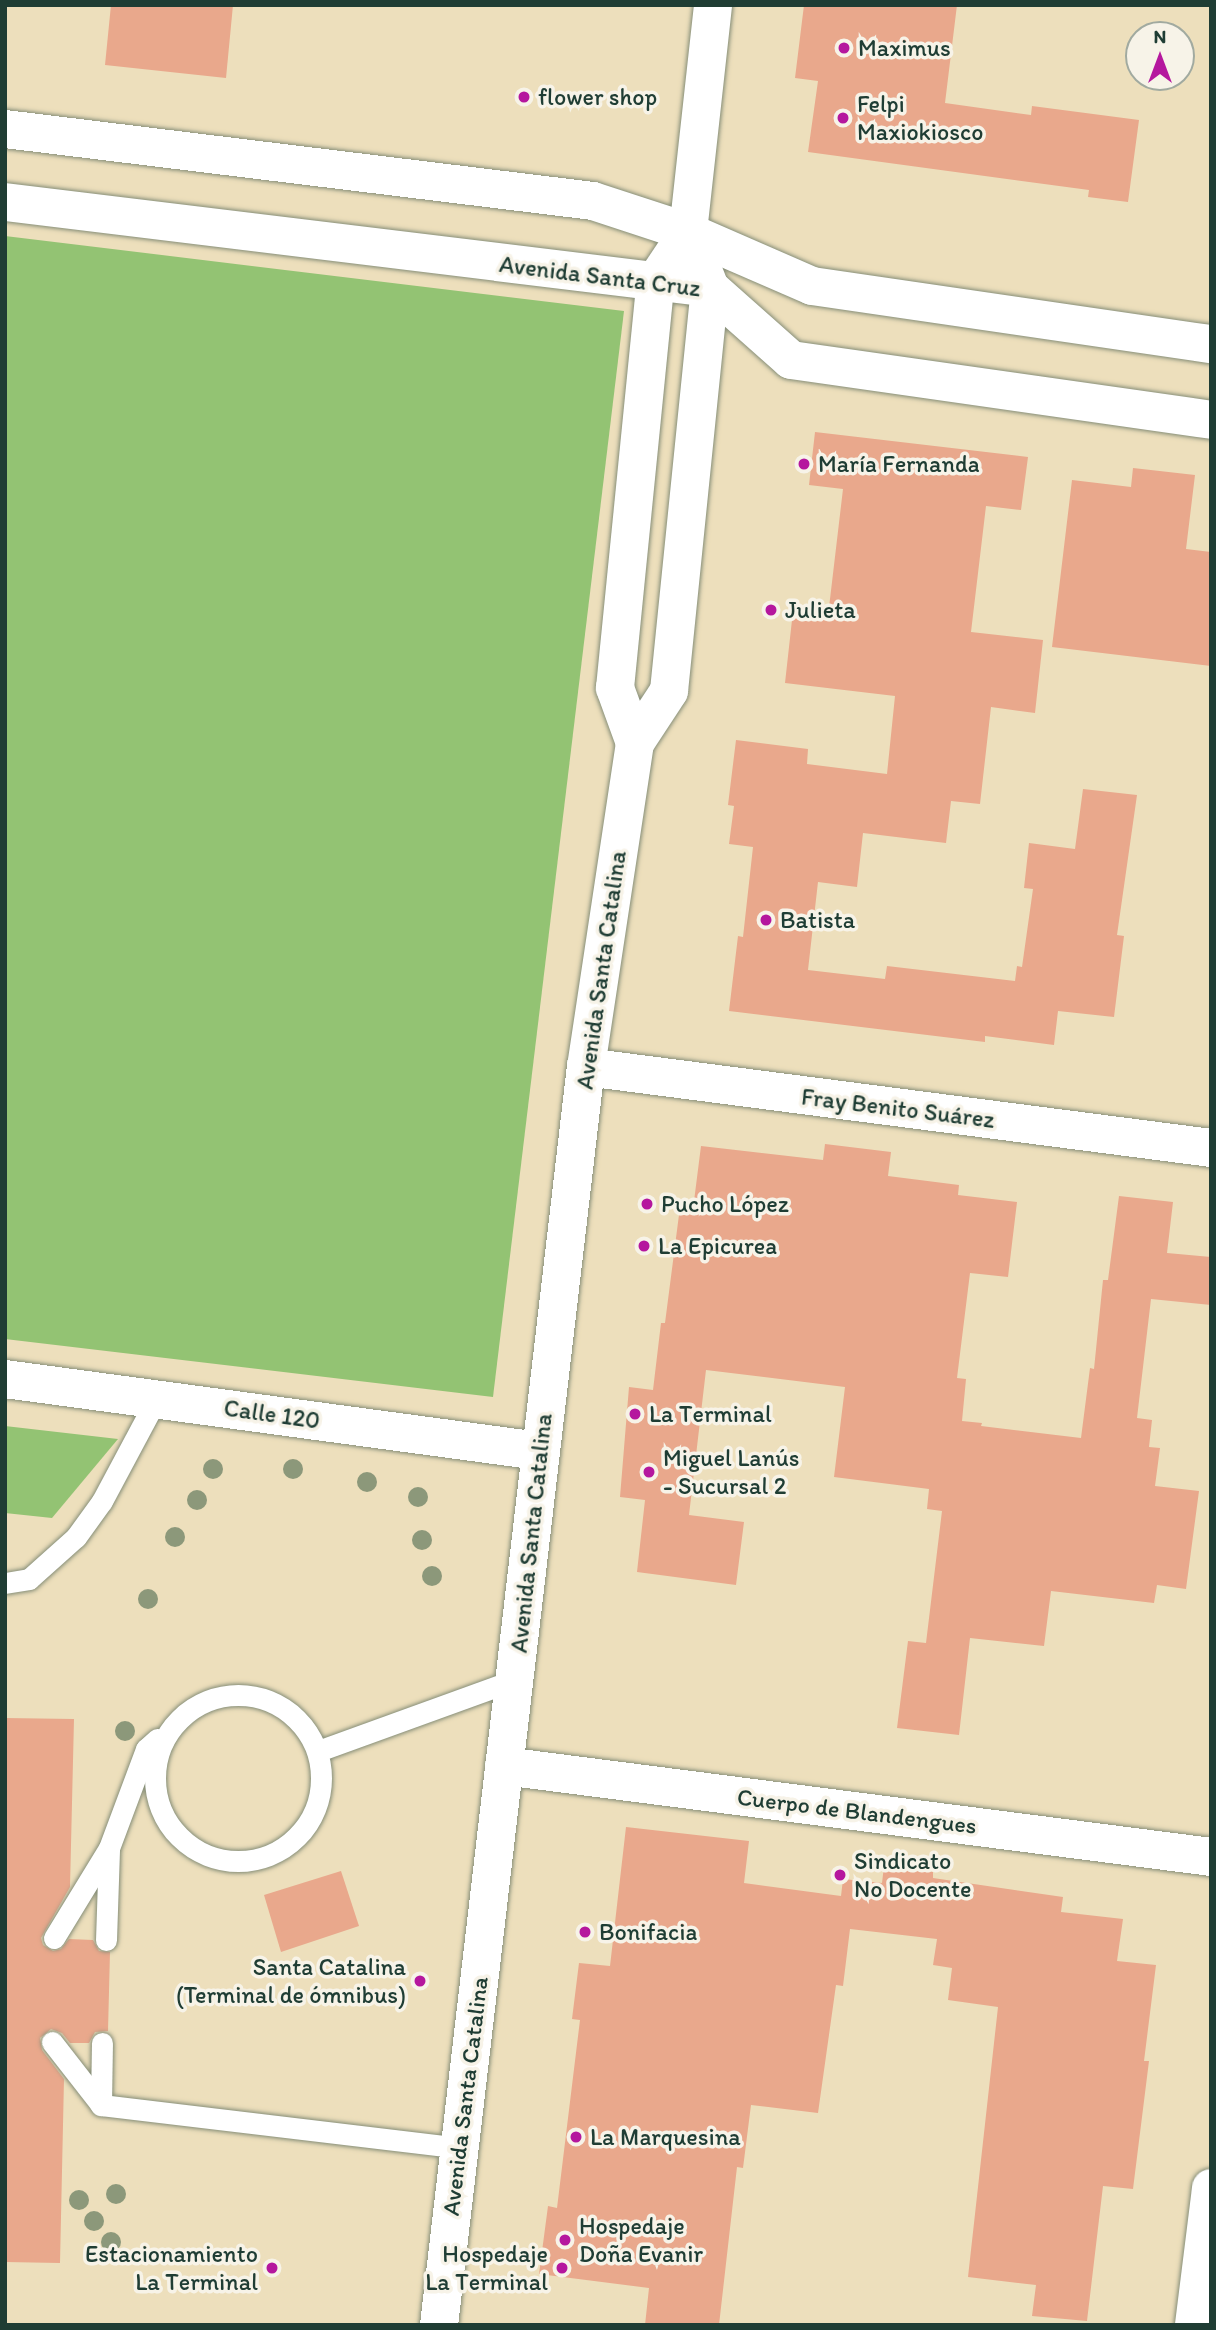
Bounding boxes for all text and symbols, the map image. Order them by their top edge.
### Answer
north arrow [1125,21,1195,91]
text: N [1154,25,1166,48]
place label: Maximus [858,34,951,62]
marker: Maximus [836,40,852,56]
place label: flower shop [538,83,657,111]
marker: flower shop [516,89,532,105]
place label: Felpi Maxiokiosco [857,90,983,146]
marker: Felpi Maxiokiosco [835,110,851,126]
street label: Avenida Santa Cruz [498,249,702,303]
place label: María Fernanda [818,450,979,478]
marker: María Fernanda [796,456,812,472]
place label: Julieta [785,596,856,624]
marker: Julieta [763,602,779,618]
street label: Avenida Santa Catalina [570,849,632,1091]
place label: Batista [780,906,855,934]
marker: Batista [758,912,774,928]
street label: Fray Benito Suárez [799,1082,997,1134]
place label: Pucho López [661,1190,789,1218]
marker: Pucho López [639,1196,655,1212]
place label: La Epicurea [658,1232,778,1260]
marker: La Epicurea [636,1238,652,1254]
street label: Calle 120 [222,1393,322,1435]
place label: La Terminal [649,1400,769,1428]
marker: La Terminal [627,1406,643,1422]
street label: Avenida Santa Catalina [504,1412,558,1654]
place label: Miguel Lanús - Sucursal 2 [663,1444,799,1500]
marker: Miguel Lanús - Sucursal 2 [641,1464,657,1480]
street label: Cuerpo de Blandengues [735,1782,979,1840]
place label: Sindicato No Docente [854,1847,972,1903]
marker: Sindicato No Docente [832,1867,848,1883]
place label: Bonifacia [599,1918,697,1946]
marker: Bonifacia [577,1924,593,1940]
place label: Santa Catalina (Terminal de ómnibus) [177,1953,406,2009]
marker: Santa Catalina (Terminal de ómnibus) [412,1973,428,1989]
street label: Avenida Santa Catalina [436,1975,494,2217]
place label: La Marquesina [590,2123,740,2151]
marker: La Marquesina [568,2129,584,2145]
place label: Hospedaje Doña Evanir [579,2212,703,2268]
marker: Hospedaje Doña Evanir [557,2232,573,2248]
place label: Estacionamiento La Terminal [85,2240,258,2296]
place label: Hospedaje La Terminal [428,2240,548,2296]
marker: Estacionamiento La Terminal [264,2260,280,2276]
marker: Hospedaje La Terminal [554,2260,570,2276]

